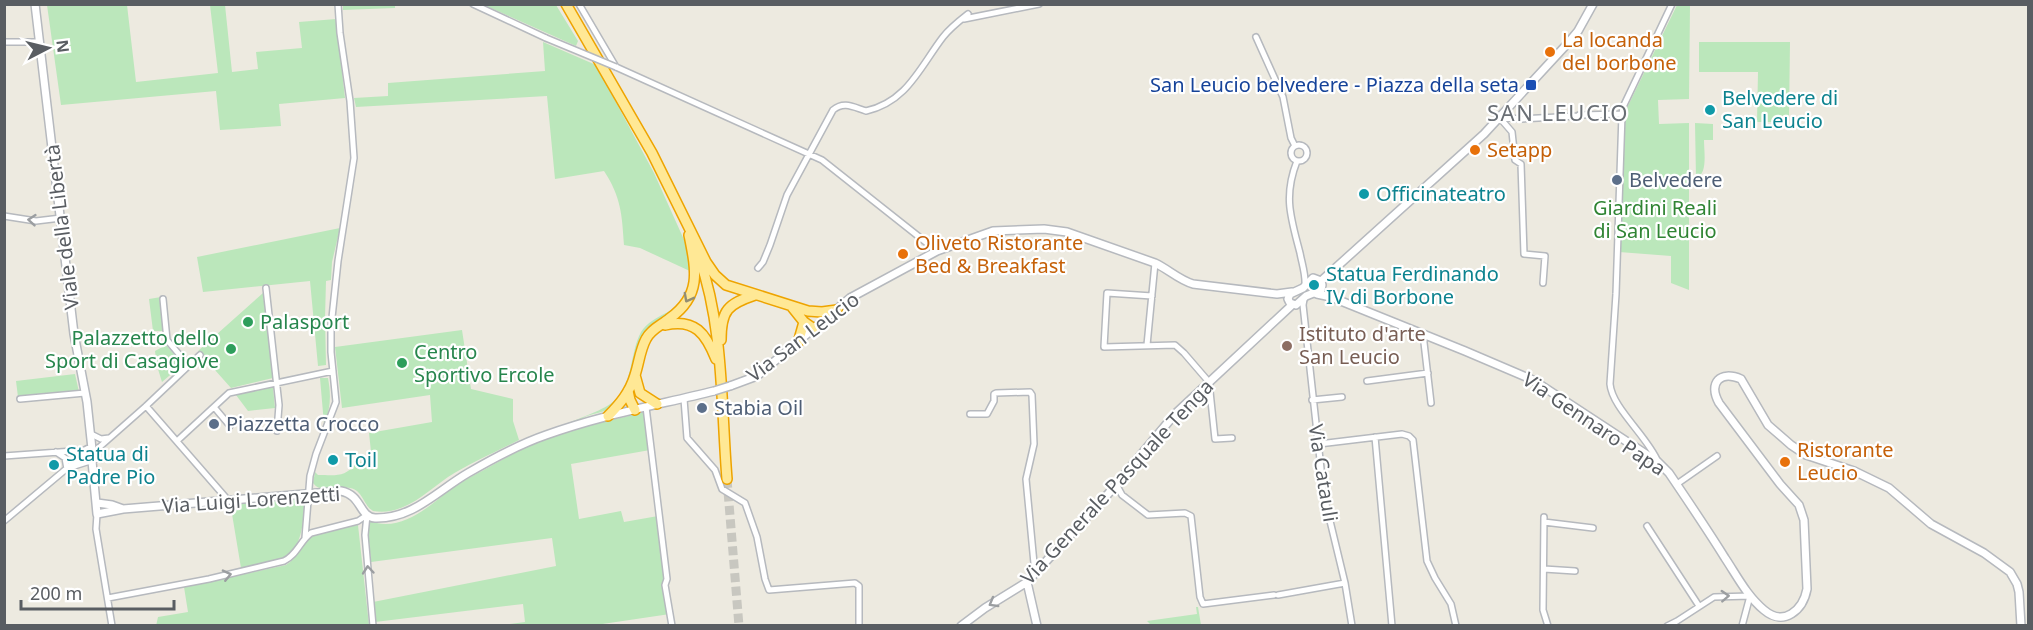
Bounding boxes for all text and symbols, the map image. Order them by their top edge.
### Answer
north arrow [18,18,78,78]
place label: La locanda del borbone [1562,26,1677,76]
text: N [51,38,75,54]
marker: La locanda del borbone [1543,45,1557,59]
place label: San Leucio belvedere - Piazza della seta [1150,71,1519,98]
marker: San Leucio belvedere - Piazza della seta [1524,78,1538,92]
place label: Belvedere di San Leucio [1722,84,1838,134]
district label: SAN LEUCIO [1487,97,1629,127]
marker: Belvedere di San Leucio [1703,103,1717,117]
place label: Setapp [1487,136,1552,163]
street label: Viale della Libertà [38,143,85,311]
marker: Setapp [1468,143,1482,157]
place label: Belvedere [1629,166,1723,193]
marker: Belvedere [1610,173,1624,187]
place label: Officinateatro [1376,180,1506,207]
marker: Officinateatro [1357,187,1371,201]
park label: Giardini Reali di San Leucio [1593,194,1717,244]
one-way arrow [28,214,37,227]
place label: Oliveto Ristorante Bed & Breakfast [915,229,1083,279]
marker: Oliveto Ristorante Bed & Breakfast [896,247,910,261]
place label: Statua Ferdinando IV di Borbone [1326,260,1499,310]
marker: Statua Ferdinando IV di Borbone [1307,278,1321,292]
street label: Via San Leucio [741,285,864,388]
one-way arrow [684,292,695,302]
place label: Palasport [260,308,349,335]
marker: Palasport [241,315,255,329]
place label: Istituto d'arte San Leucio [1299,320,1426,370]
place label: Palazzetto dello Sport di Casagiove [45,324,219,374]
place label: Centro Sportivo Ercole [414,338,555,388]
marker: Istituto d'arte San Leucio [1280,339,1294,353]
marker: Palazzetto dello Sport di Casagiove [224,342,238,356]
marker: Centro Sportivo Ercole [395,356,409,370]
street label: Via Gennaro Papa [1517,366,1671,482]
street label: Via Generale Pasquale Tenga [1014,373,1219,590]
place label: Stabia Oil [714,394,803,421]
marker: Stabia Oil [695,401,709,415]
place label: Piazzetta Crocco [226,410,379,437]
marker: Piazzetta Crocco [207,417,221,431]
street label: Via Catauli [1302,422,1345,524]
place label: Ristorante Leucio [1797,436,1893,486]
place label: Statua di Padre Pio [66,440,155,490]
place label: Toil [345,446,377,473]
marker: Toil [326,453,340,467]
marker: Ristorante Leucio [1778,455,1792,469]
marker: Statua di Padre Pio [47,458,61,472]
street label: Via Luigi Lorenzetti [161,480,341,519]
one-way arrow [362,566,375,575]
one-way arrow [222,569,232,582]
scale bar [21,573,174,611]
text: 200 m [30,581,82,605]
one-way arrow [1721,590,1730,603]
one-way arrow [989,596,999,607]

